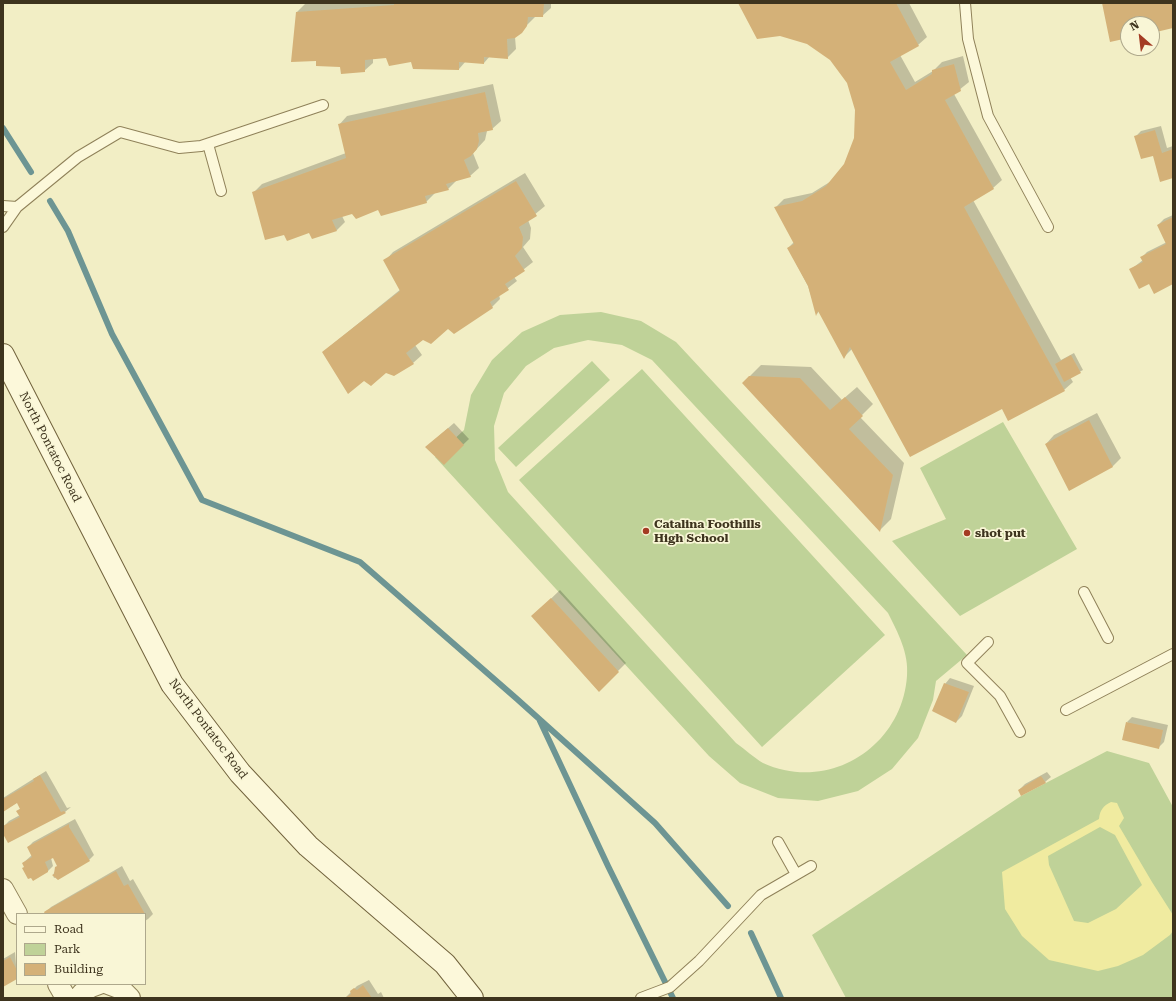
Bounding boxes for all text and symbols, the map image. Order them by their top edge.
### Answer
north arrow [1120,16,1160,56]
text: N [1128,18,1141,34]
street label: North Pontatoc Road [16,390,84,504]
place label: Catalina Foothills High School [654,517,761,545]
marker: Catalina Foothills High School [641,526,651,536]
place label: shot put [975,526,1026,540]
marker: shot put [962,528,972,538]
street label: North Pontatoc Road [166,676,250,782]
legend [16,913,146,985]
text: Road [54,922,83,936]
text: Park [54,942,80,956]
text: Building [54,962,103,976]

